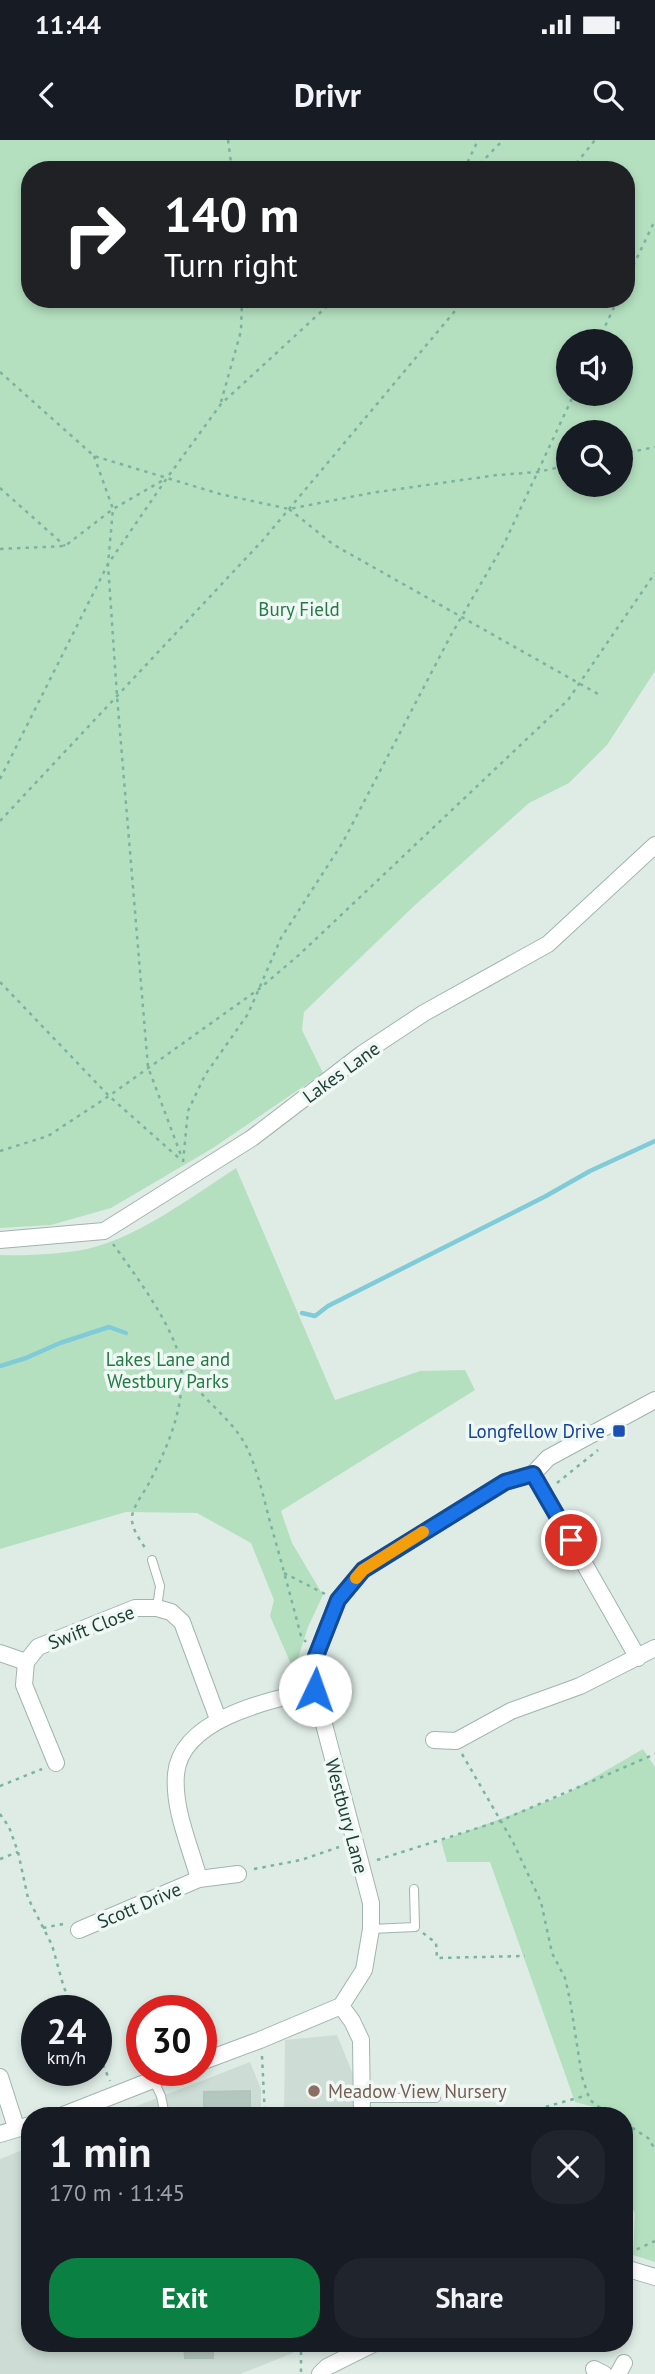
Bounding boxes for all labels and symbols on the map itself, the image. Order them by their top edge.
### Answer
park label: Bury Field [258,597,340,621]
street label: Lakes Lane [298,1036,384,1108]
park label: Lakes Lane and Westbury Parks [106,1347,230,1393]
place label: Longfellow Drive [468,1419,605,1443]
marker: Longfellow Drive [611,1423,627,1439]
pin [541,1510,601,1570]
street label: Swift Close [44,1600,138,1654]
position arrow [278,1653,352,1727]
street label: Westbury Lane [320,1756,374,1876]
street label: Scott Drive [93,1877,185,1933]
speed limit sign: 30 [126,1995,217,2086]
place label: Meadow View Nursery [328,2079,507,2103]
marker: Meadow View Nursery [306,2083,322,2099]

